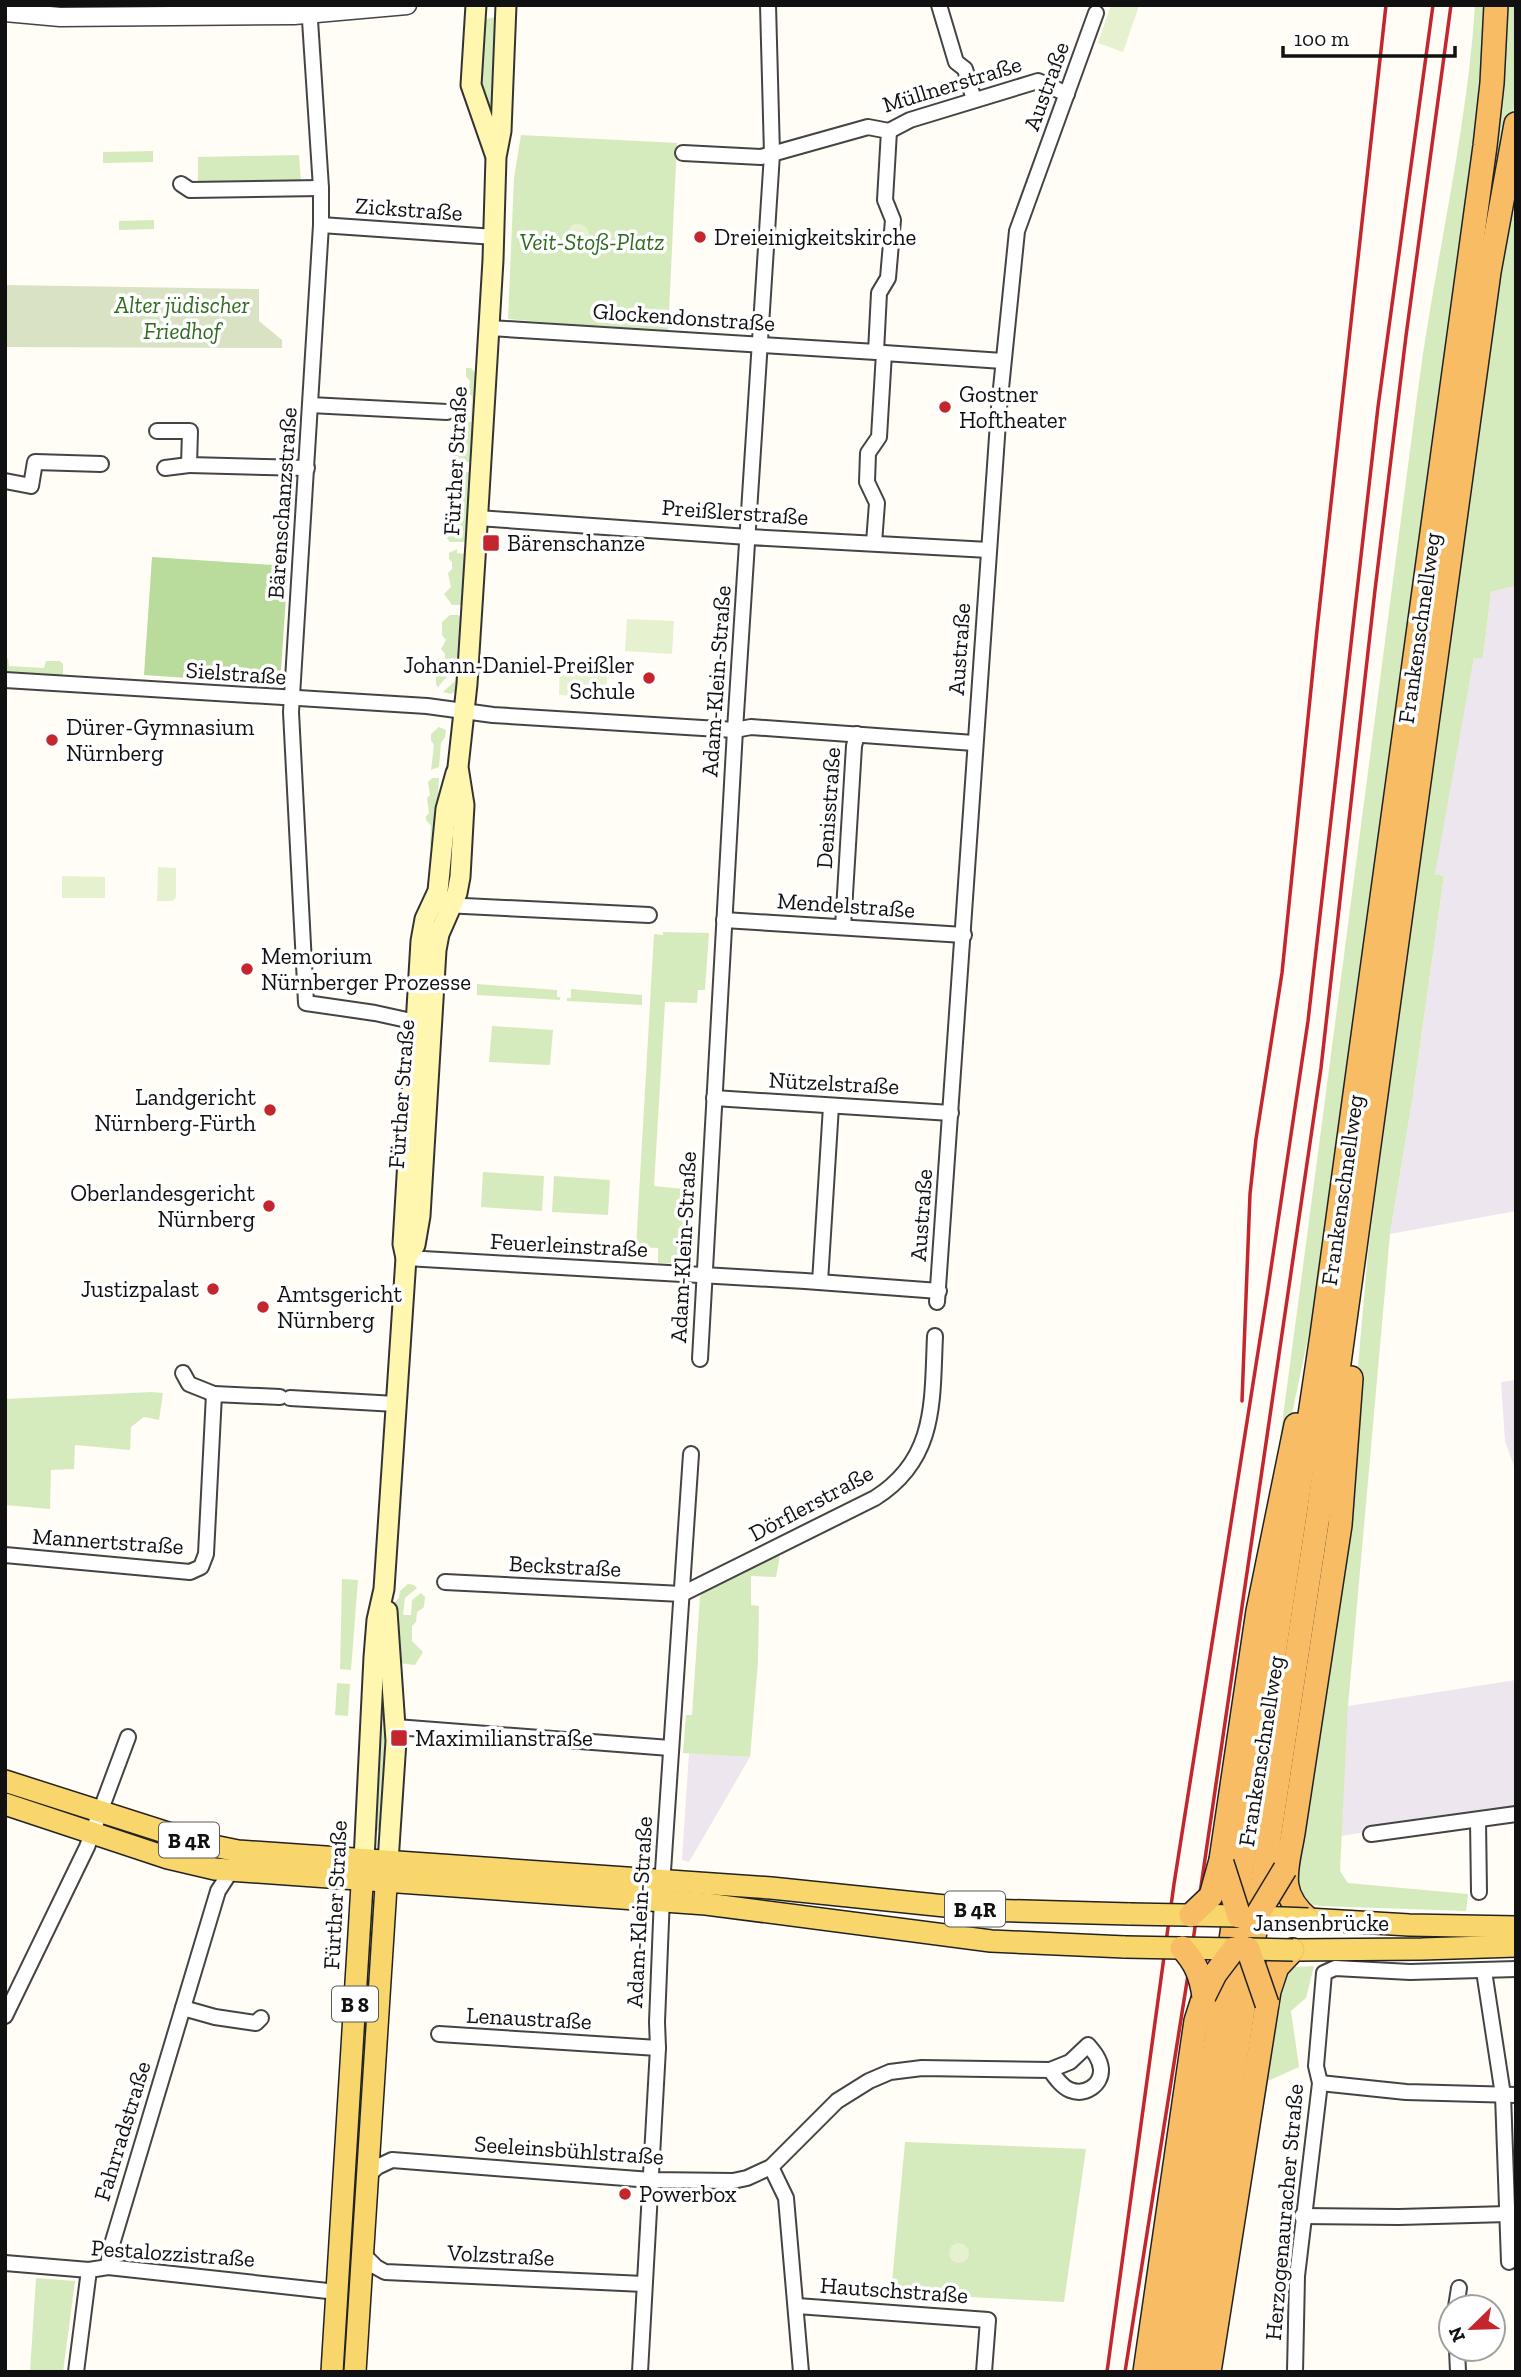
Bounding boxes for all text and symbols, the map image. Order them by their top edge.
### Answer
scale bar [1283,14,1454,58]
text: 100 m [1294,26,1349,51]
street label: Austraße [1017,38,1075,134]
street label: Müllnerstraße [879,50,1025,118]
street label: Zickstraße [354,191,464,227]
place label: Dreieinigkeitskirche [714,223,916,251]
park label: Veit-Stoß-Platz [519,228,665,256]
marker: Dreieinigkeitskirche [692,229,708,245]
park label: Alter jüdischer Friedhof [114,291,250,345]
street label: Glockendonstraße [592,297,776,337]
place label: Gostner Hoftheater [959,380,1067,434]
street label: Fürther Straße [437,386,473,536]
marker: Gostner Hoftheater [937,399,953,415]
street label: Bärenschanzstraße [261,406,303,600]
street label: Preißlerstraße [661,493,809,531]
place label: Bärenschanze [507,529,645,557]
street label: Frankenschnellweg [1392,530,1446,725]
marker: Bärenschanze [481,533,501,553]
street label: Adam-Klein-Straße [695,584,737,778]
street label: Austraße [942,602,976,696]
place label: Johann-Daniel-Preißler Schule [403,651,635,705]
street label: Sielstraße [185,656,287,690]
marker: Johann-Daniel-Preißler Schule [641,670,657,686]
place label: Dürer-Gymnasium Nürnberg [66,713,254,767]
marker: Dürer-Gymnasium Nürnberg [44,732,60,748]
street label: Denisstraße [810,746,846,870]
street label: Mendelstraße [776,886,916,924]
place label: Memorium Nürnberger Prozesse [261,942,471,996]
marker: Memorium Nürnberger Prozesse [239,961,255,977]
street label: Fürther Straße [382,1018,420,1170]
street label: Nützelstraße [768,1066,900,1100]
place label: Landgericht Nürnberg-Fürth [94,1083,256,1137]
street label: Frankenschnellweg [1315,1092,1369,1287]
marker: Landgericht Nürnberg-Fürth [262,1102,278,1118]
street label: Adam-Klein-Straße [664,1151,702,1343]
street label: Austraße [904,1168,938,1262]
place label: Oberlandesgericht Nürnberg [70,1179,255,1233]
marker: Oberlandesgericht Nürnberg [261,1198,277,1214]
street label: Feuerleinstraße [489,1227,649,1263]
place label: Justizpalast [81,1275,199,1303]
place label: Amtsgericht Nürnberg [277,1280,402,1334]
marker: Justizpalast [205,1281,221,1297]
marker: Amtsgericht Nürnberg [255,1299,271,1315]
street label: Dörflerstraße [744,1459,878,1547]
street label: Mannertstraße [31,1522,185,1560]
street label: Beckstraße [508,1549,622,1583]
street label: Frankenschnellweg [1232,1653,1290,1848]
place label: Maximilianstraße [415,1724,593,1752]
marker: Maximilianstraße [389,1728,409,1748]
street label: Adam-Klein-Straße [620,1816,658,2008]
street label: Fürther Straße [317,1820,353,1970]
road number: B 4R [159,1822,219,1857]
road number: B 4R [945,1892,1005,1926]
street label: Jansenbrücke [1253,1909,1389,1937]
road number: B 8 [332,1986,378,2022]
street label: Lenaustraße [465,2001,593,2035]
street label: Fahrradstraße [87,2058,157,2204]
street label: Herzogenauracher Straße [1259,2083,1309,2341]
street label: Seeleinsbühlstraße [473,2129,665,2171]
place label: Powerbox [639,2180,737,2208]
marker: Powerbox [617,2186,633,2202]
street label: Pestalozzistraße [90,2233,256,2273]
street label: Volzstraße [446,2238,555,2272]
street label: Hautschstraße [819,2271,969,2309]
north arrow [1437,2293,1507,2363]
text: N [1443,2323,1470,2346]

